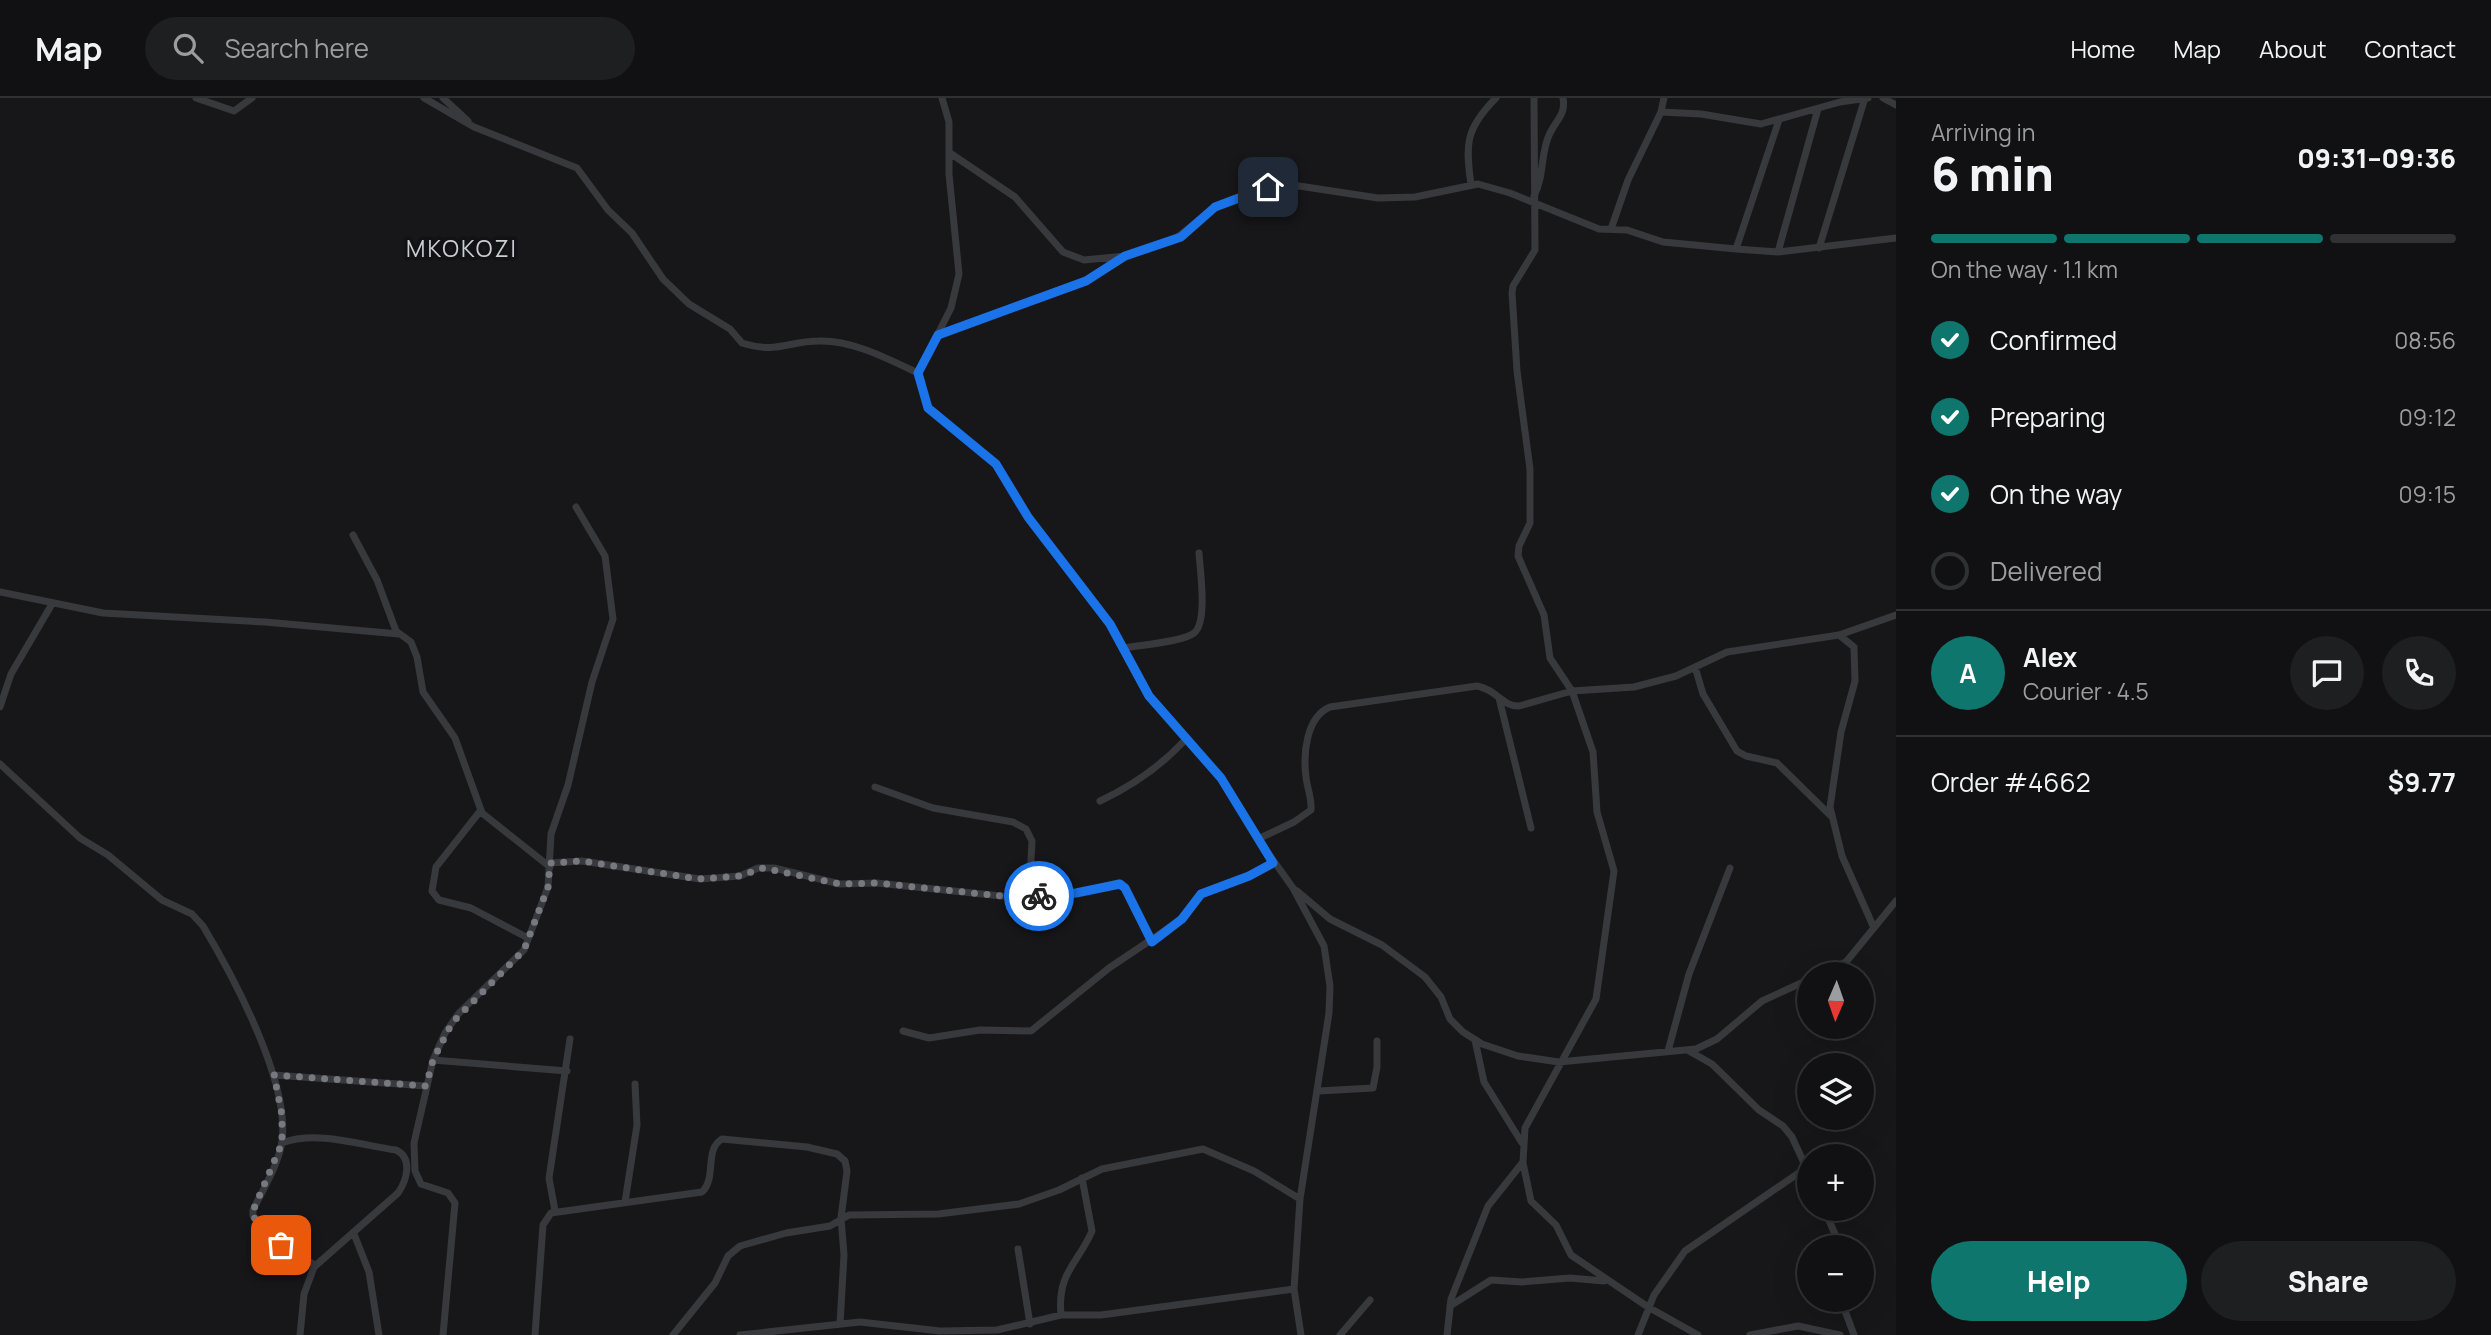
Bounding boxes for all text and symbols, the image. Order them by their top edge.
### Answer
search box [145,17,635,80]
text: Map [35,26,103,71]
icon: search [169,29,207,67]
text: Search here [225,30,369,66]
text: Home [2070,32,2135,65]
text: Map [2173,32,2221,65]
text: About [2259,32,2327,65]
text: Contact [2365,32,2456,65]
text: Arriving in [1931,116,2036,148]
text: 09:31–09:36 [2297,140,2456,176]
text: 6 min [1931,142,2054,205]
pin [1238,157,1298,217]
icon: home [1249,168,1287,206]
district label: MKOKOZI [406,232,518,264]
text: On the way · 1.1 km [1931,253,2118,285]
icon: check [1931,321,1969,359]
text: Confirmed [1990,322,2117,358]
text: 08:56 [2394,324,2456,356]
icon: check [1931,398,1969,436]
text: Preparing [1990,399,2106,435]
text: 09:12 [2399,401,2456,433]
icon: check [1931,475,1969,513]
text: On the way [1990,476,2122,512]
text: 09:15 [2399,478,2456,510]
text: Delivered [1990,553,2102,589]
button: chat [2290,636,2364,710]
button: phone [2382,636,2456,710]
text: Alex [2023,639,2077,675]
text: A [1959,655,1977,691]
text: Courier · 4.5 [2023,675,2149,707]
text: Order #4662 [1931,764,2090,800]
text: $9.77 [2388,764,2456,800]
courier [1004,861,1074,931]
icon: bike [1020,877,1058,915]
north arrow [1797,962,1874,1040]
map controls [1797,962,1874,1312]
button: layers [1797,1053,1874,1130]
button: + [1797,1144,1874,1221]
pin [251,1215,311,1275]
icon: bag [262,1226,300,1264]
button: − [1797,1235,1874,1312]
button: Help [1931,1241,2187,1321]
button: Share [2201,1241,2456,1321]

